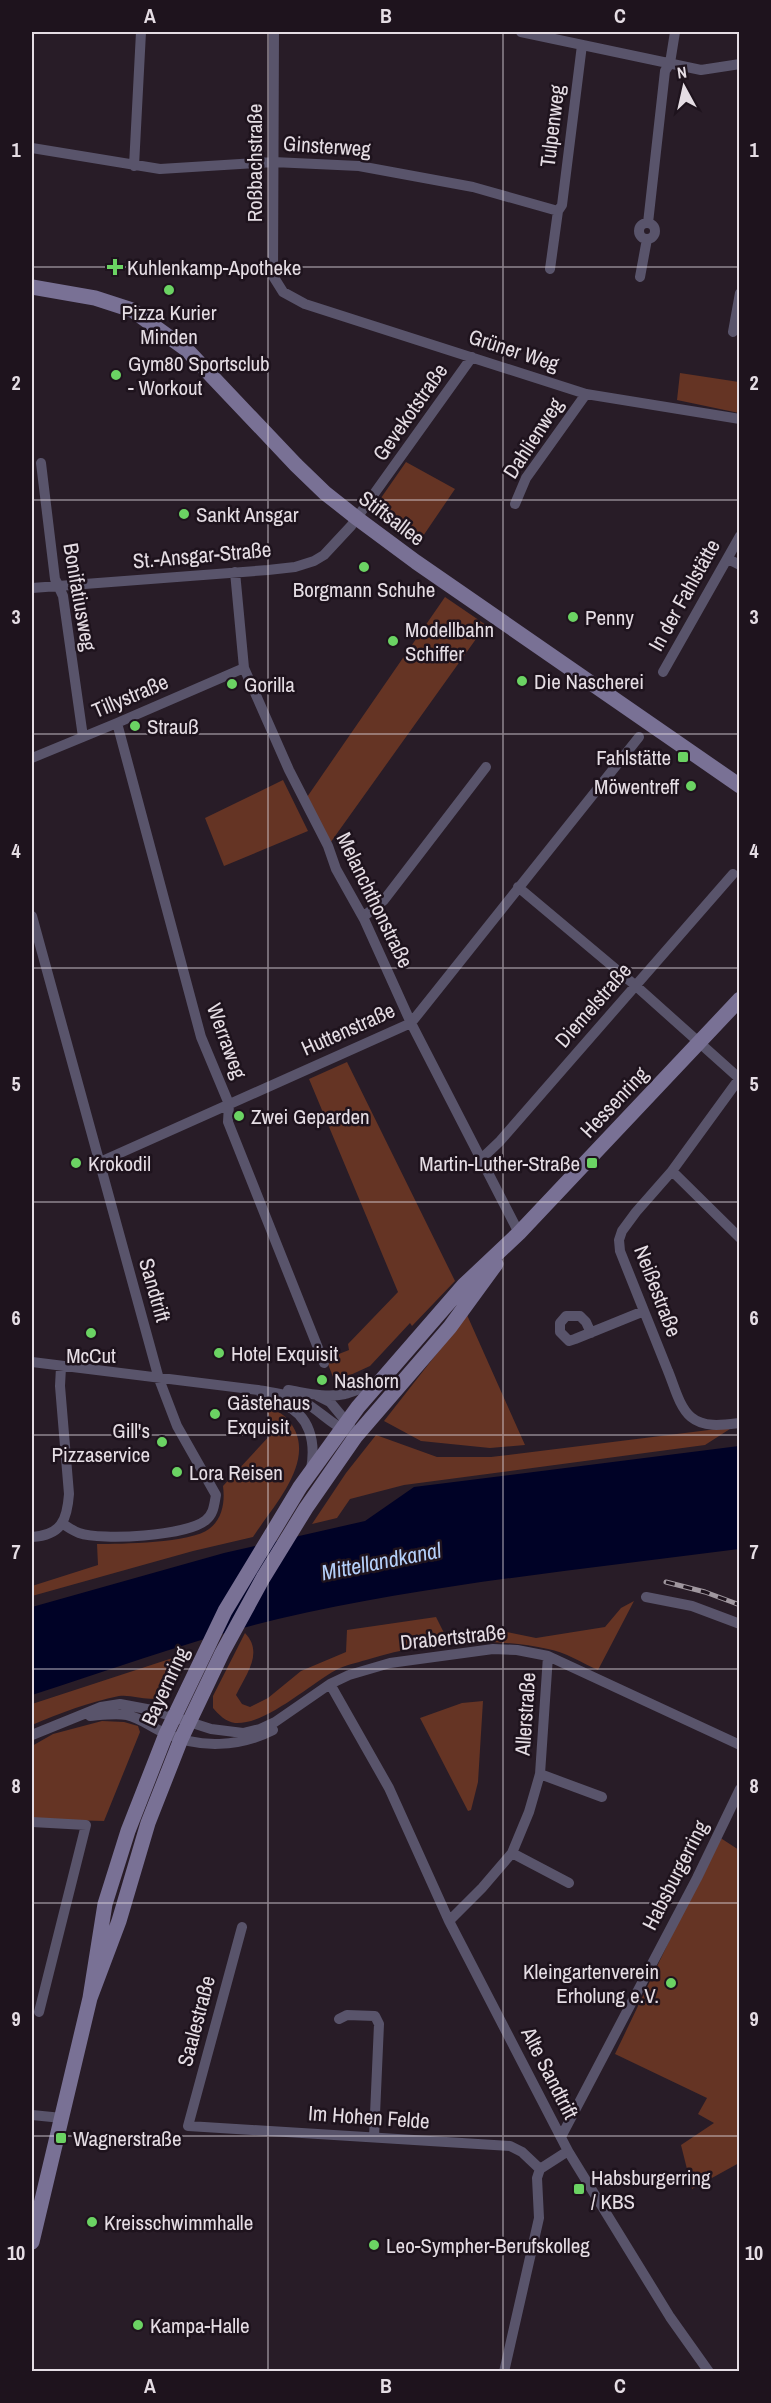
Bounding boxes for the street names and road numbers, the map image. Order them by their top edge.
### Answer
street label: Tulpenweg [533,83,571,169]
street label: Roßbachstraße [240,104,269,222]
street label: Ginsterweg [282,128,372,164]
street label: Grüner Weg [465,322,563,378]
street label: Gevekotstraße [366,357,454,467]
street label: Dahlienweg [496,392,570,484]
street label: Stiftsallee [353,484,431,552]
street label: In der Fahlstätte [641,534,727,656]
street label: St.-Ansgar-Straße [132,535,272,575]
street label: Bonifatiusweg [56,541,104,654]
street label: Tillystraße [88,667,172,725]
street label: Melanchthonstraße [330,827,420,973]
street label: Diemelstraße [548,956,638,1054]
street label: Huttenstraße [297,996,399,1062]
street label: Werraweg [200,999,254,1083]
street label: Hessenring [573,1060,655,1144]
street label: Neißestraße [627,1241,689,1341]
street label: Sandtrift [132,1255,178,1325]
street label: Drabertstraße [399,1617,507,1657]
street label: Bayernring [134,1641,196,1730]
street label: Allerstraße [508,1671,542,1758]
street label: Habsburgerring [635,1815,715,1935]
street label: Saalestraße [170,1972,222,2070]
street label: Alte Sandtrift [514,2021,586,2124]
street label: Im Hohen Felde [307,2098,431,2136]

